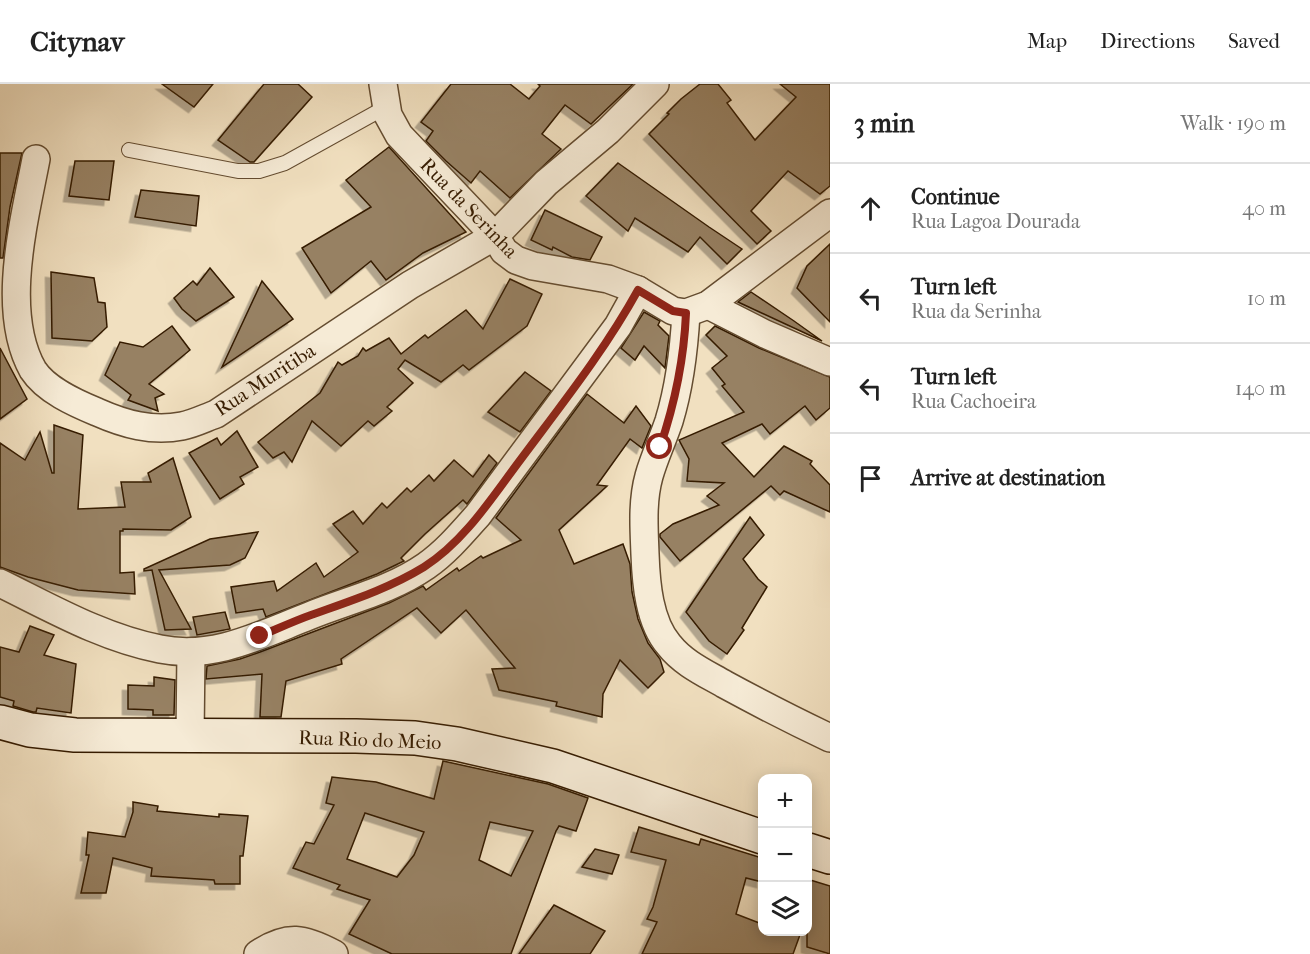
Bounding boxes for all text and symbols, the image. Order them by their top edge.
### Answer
text: Citynav [30,25,124,58]
text: Map [1027,29,1067,53]
text: Directions [1100,29,1195,53]
text: Saved [1228,29,1280,53]
text: 3 min [854,108,915,139]
text: Walk · 190 m [1180,112,1286,135]
street label: Rua da Serinha [416,153,523,263]
text: Continue [911,184,1000,210]
icon: ahead [854,192,887,225]
text: 40 m [1242,197,1286,220]
text: Rua Lagoa Dourada [911,210,1080,233]
text: Turn left [911,274,997,300]
icon: left [854,282,887,315]
text: 10 m [1247,287,1286,310]
text: Rua da Serinha [911,300,1041,323]
street label: Rua Muritiba [210,339,320,421]
text: Turn left [911,364,997,390]
icon: left [854,372,887,405]
text: 140 m [1235,377,1286,400]
text: Rua Cachoeira [911,390,1036,413]
route start [646,433,672,459]
icon: arrive [854,462,887,495]
text: Arrive at destination [911,465,1105,491]
route end [246,622,272,648]
street label: Rua Rio do Meio [298,726,442,754]
map controls [758,774,812,936]
button: + [758,774,812,828]
button: − [758,828,812,882]
button: layers [758,882,812,936]

